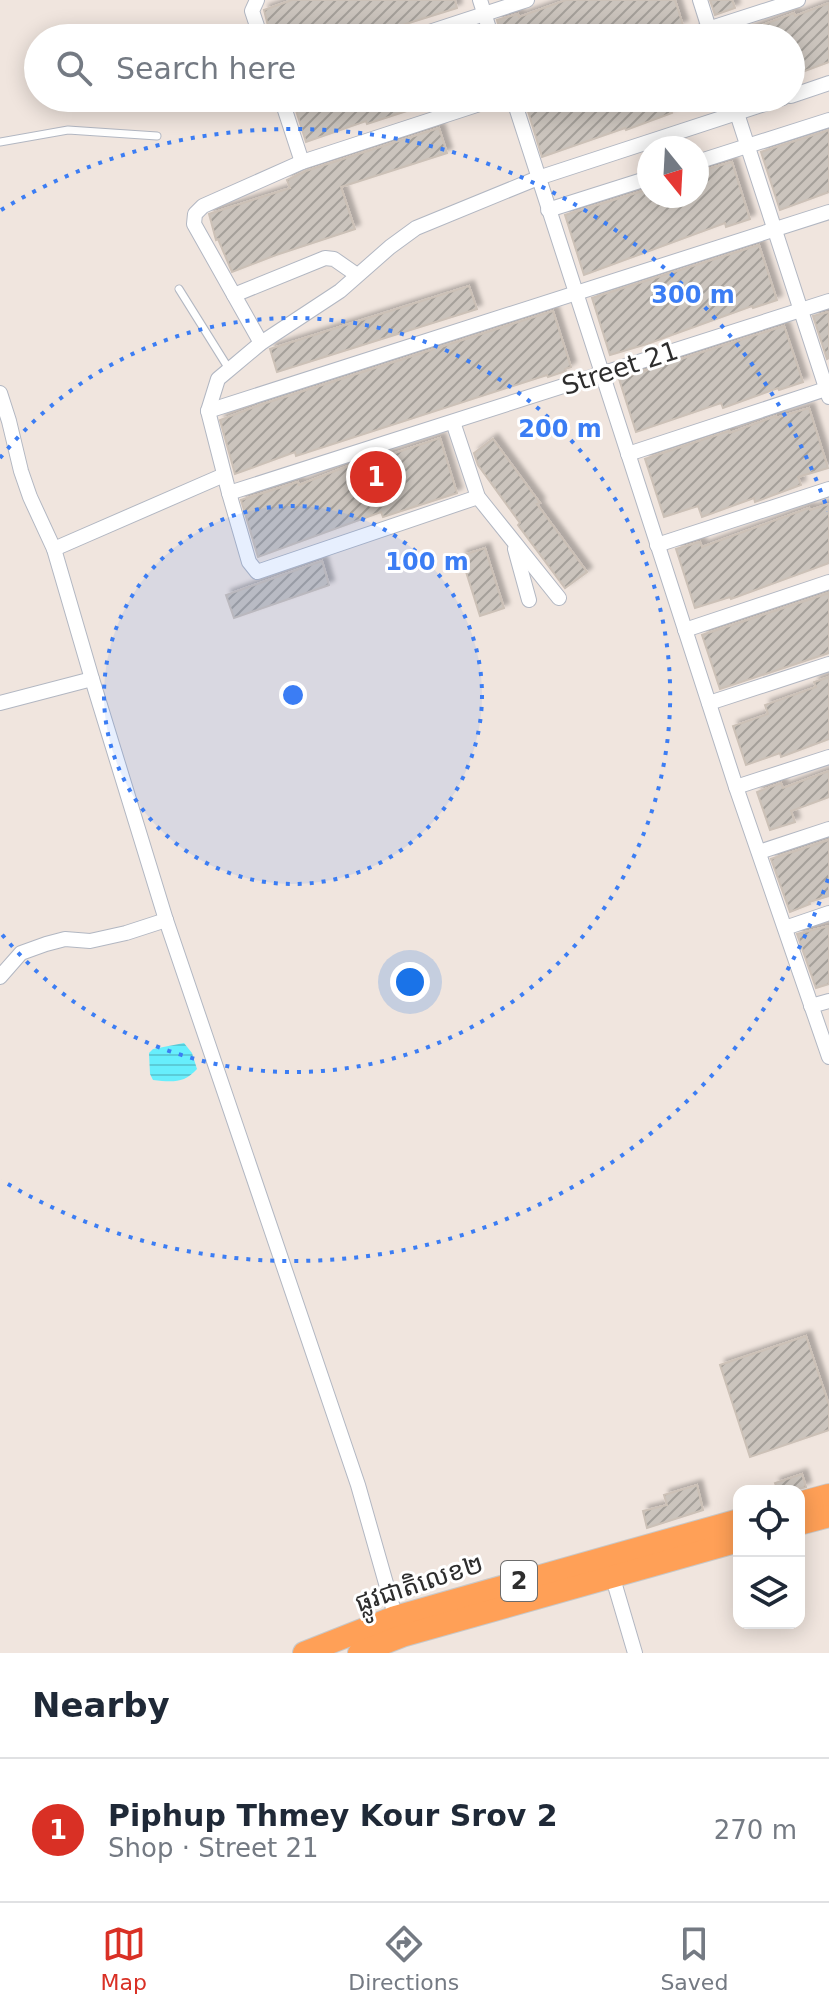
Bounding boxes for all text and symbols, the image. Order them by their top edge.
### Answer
search box [24,24,805,112]
icon: search [52,46,96,90]
text: Search here [116,51,296,86]
north arrow [637,136,709,208]
text: 300 m [651,281,735,309]
street label: Street 21 [558,335,682,401]
text: 200 m [518,415,602,443]
pin: 1 [350,447,402,507]
text: 100 m [385,548,469,576]
centre of rings [279,681,307,709]
your location [390,962,430,1002]
map controls [733,1485,805,1629]
button: locate [733,1485,805,1557]
street label: ផ្លូវជាតិលេខ២ [351,1548,490,1626]
button: layers [733,1557,805,1629]
road number: 2 [501,1561,537,1601]
text: Nearby [32,1685,170,1725]
text: Piphup Thmey Kour Srov 2 [108,1798,558,1833]
text: 1 [49,1815,67,1845]
text: 270 m [714,1815,797,1845]
text: Shop · Street 21 [108,1833,319,1863]
tab: Map [101,1922,147,1995]
tab: Directions [348,1922,459,1995]
tab: Saved [660,1922,728,1995]

